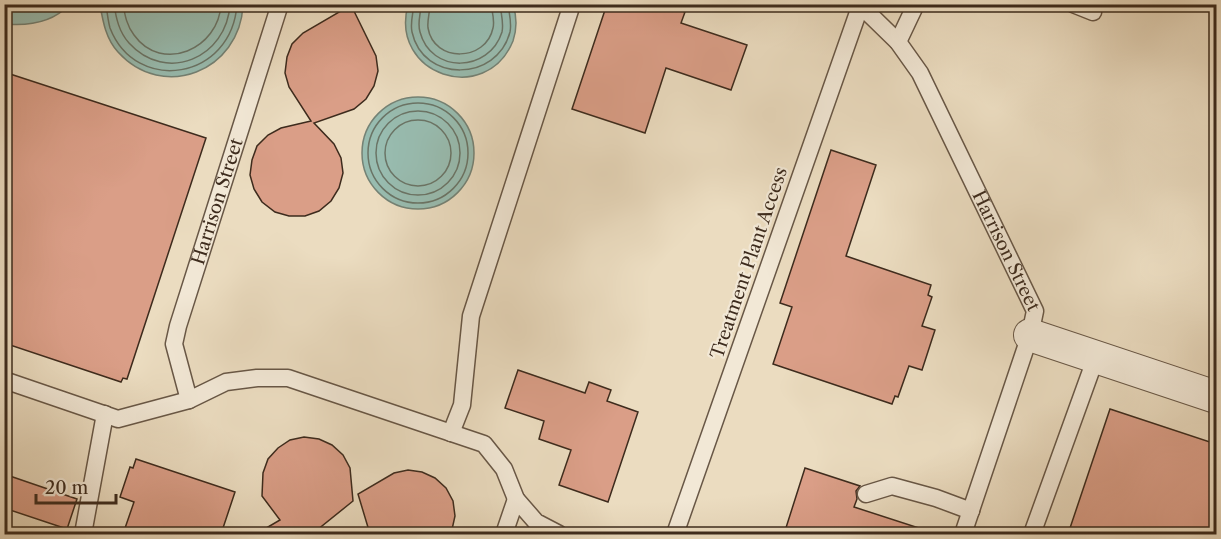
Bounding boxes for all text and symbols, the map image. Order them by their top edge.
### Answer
street label: Harrison Street [187,135,248,268]
street label: Treatment Plant Access [706,164,792,362]
street label: Harrison Street [967,187,1045,315]
scale bar [36,467,116,505]
text: 20 m [45,477,89,499]

